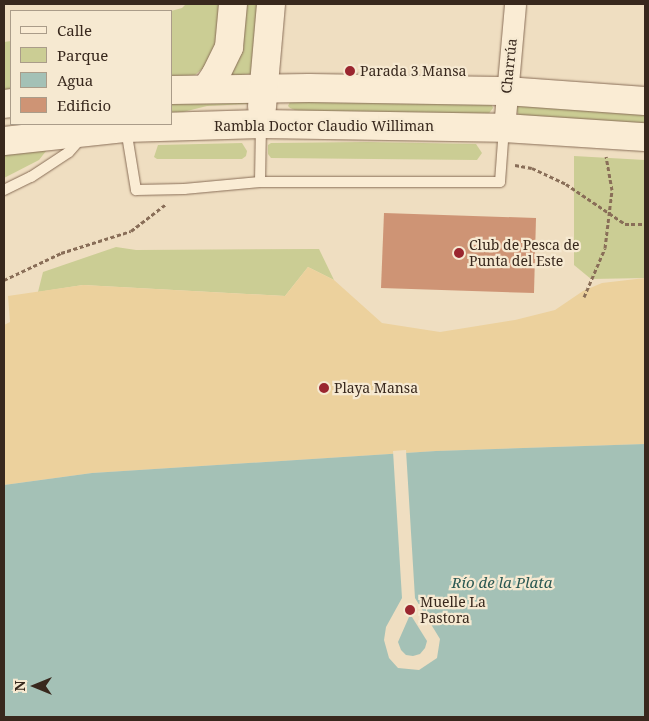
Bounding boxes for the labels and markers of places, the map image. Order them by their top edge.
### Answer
place label: Parada 3 Mansa [360,63,466,79]
marker: Parada 3 Mansa [344,65,356,77]
place label: Club de Pesca de Punta del Este [469,237,580,270]
marker: Club de Pesca de Punta del Este [453,247,465,259]
place label: Playa Mansa [334,380,418,396]
marker: Playa Mansa [318,382,330,394]
place label: Muelle La Pastora [420,594,486,626]
marker: Muelle La Pastora [404,604,416,616]

